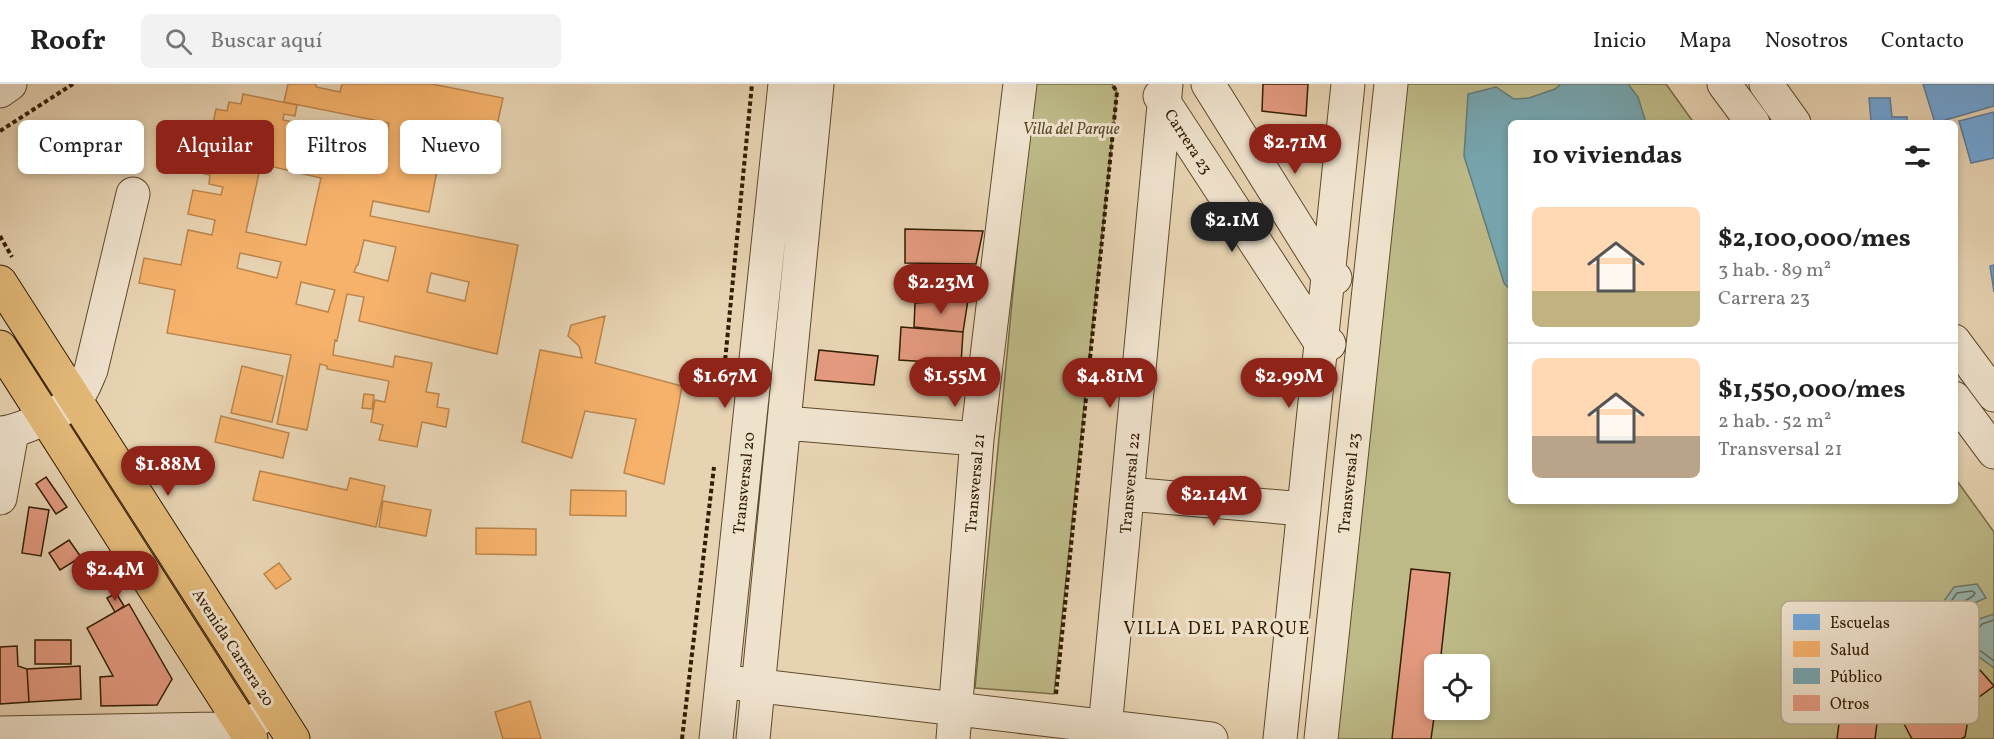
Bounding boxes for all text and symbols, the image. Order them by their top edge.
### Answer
search box [141,14,561,68]
text: Roofr [30,22,105,61]
icon: search [162,25,195,58]
text: Buscar aquí [210,26,322,57]
text: Inicio [1593,27,1646,56]
text: Mapa [1679,27,1732,56]
text: Nosotros [1765,27,1848,56]
text: Contacto [1881,27,1964,56]
street label: Carrera 23 [1158,105,1217,179]
park label: Villa del Parque [1022,119,1120,141]
chip: Comprar [18,120,144,174]
chip: Alquilar [156,120,274,174]
chip: Filtros [286,120,388,174]
chip: Nuevo [400,120,501,174]
pin: $2.71M [1246,124,1344,175]
text: $2.71M [1263,129,1327,157]
text: 10 viviendas [1532,138,1682,174]
icon: filters [1901,140,1934,173]
pin: $2.1M [1190,202,1274,253]
text: $2.1M [1205,207,1259,235]
text: $2,100,000/mes [1718,221,1911,257]
icon: home [1580,231,1652,303]
text: 3 hab. · 89 m² [1718,257,1831,285]
pin: $2.23M [892,264,990,315]
text: $2.23M [908,269,974,297]
text: Carrera 23 [1718,285,1810,313]
pin: $1.55M [906,357,1004,408]
pin: $1.67M [676,358,774,409]
pin: $4.81M [1061,358,1159,409]
pin: $2.99M [1240,358,1338,409]
text: $1.55M [923,362,987,390]
text: $1.67M [693,363,757,391]
text: $4.81M [1076,363,1144,391]
text: $2.99M [1255,363,1323,391]
text: $1,550,000/mes [1718,372,1906,408]
icon: home [1580,382,1652,454]
text: 2 hab. · 52 m² [1718,408,1831,436]
street label: Transversal 20 [729,431,761,536]
street label: Transversal 22 [1116,431,1146,535]
street label: Transversal 23 [1334,432,1366,535]
street label: Transversal 21 [961,433,991,534]
text: Transversal 21 [1718,436,1843,464]
pin: $1.88M [119,446,217,497]
text: $1.88M [135,451,201,479]
pin: $2.14M [1165,476,1263,527]
text: $2.14M [1181,481,1247,509]
pin: $2.4M [73,551,157,602]
text: $2.4M [86,556,144,584]
street label: Avenida Carrera 20 [186,585,279,711]
legend [1781,601,1979,724]
text: Escuelas [1830,613,1890,635]
district label: VILLA DEL PARQUE [1123,617,1311,642]
text: Salud [1830,640,1870,662]
map controls [1424,654,1490,720]
button: locate [1424,654,1490,720]
text: Público [1830,667,1882,689]
text: Otros [1830,694,1870,716]

